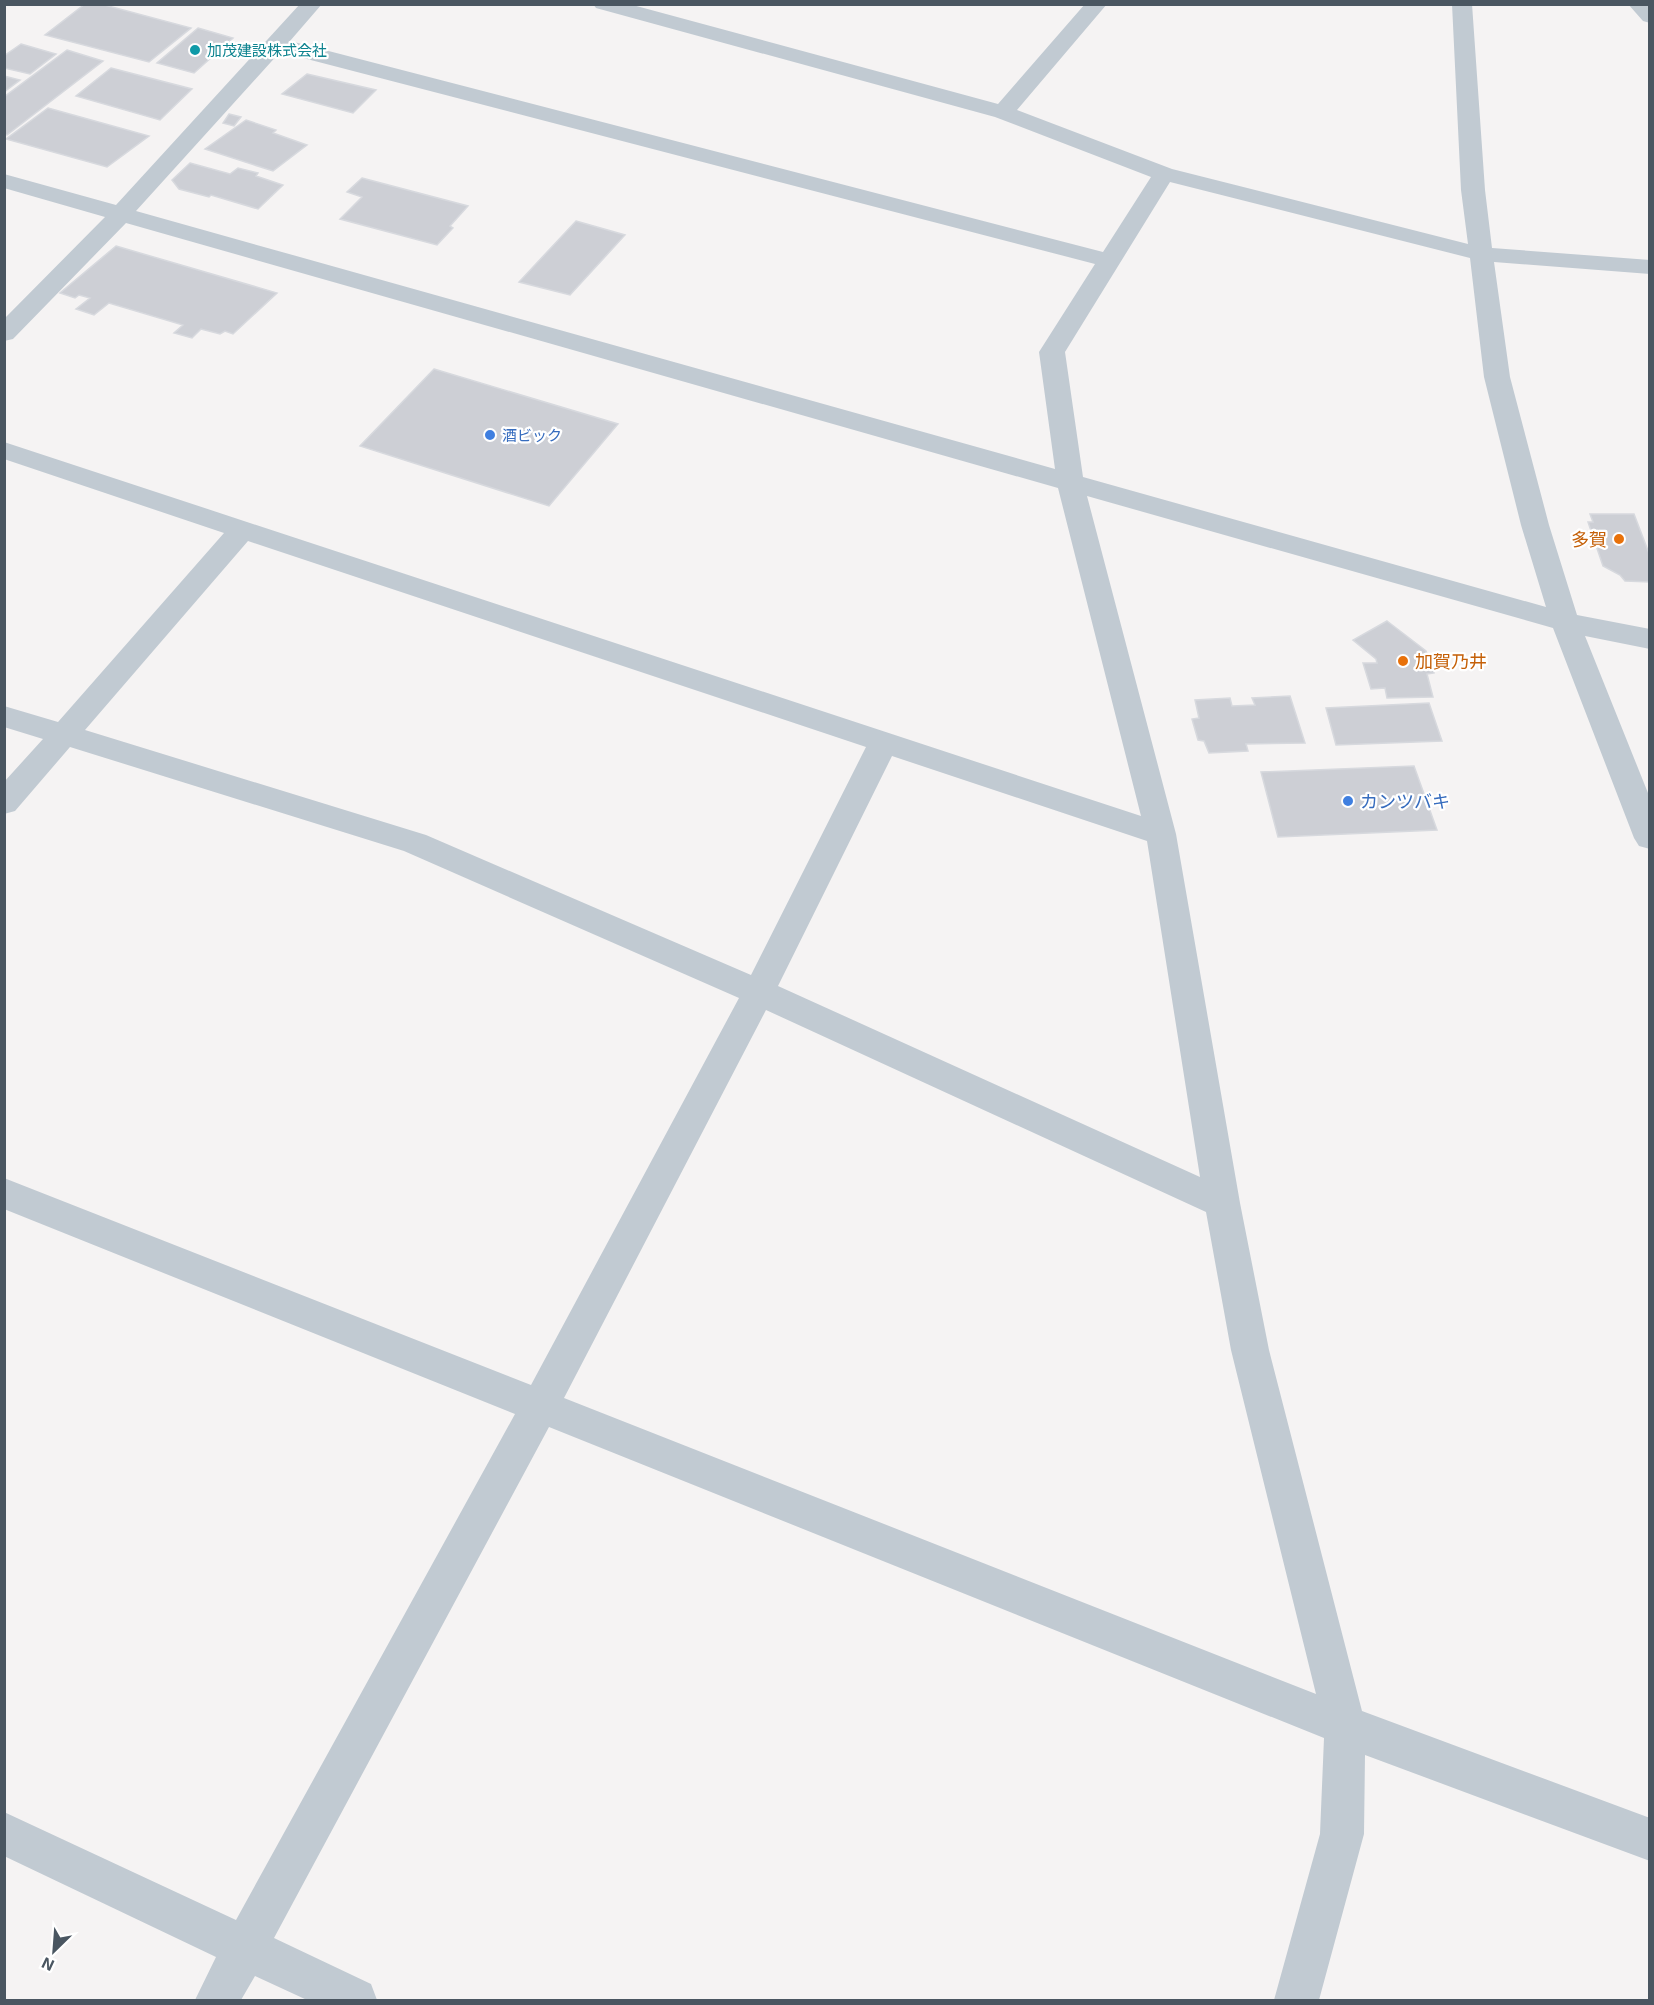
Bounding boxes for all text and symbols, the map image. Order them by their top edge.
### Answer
place label: 加茂建設株式会社 [207,41,327,59]
marker: 加茂建設株式会社 [188,43,202,57]
place label: 酒ビック [502,426,562,444]
marker: 酒ビック [483,428,497,442]
place label: 多賀 [1571,528,1607,550]
marker: 多賀 [1612,532,1626,546]
place label: 加賀乃井 [1415,650,1487,672]
marker: 加賀乃井 [1396,654,1410,668]
place label: カンツバキ [1360,790,1450,812]
marker: カンツバキ [1341,794,1355,808]
north arrow [24,1921,84,1981]
text: N [38,1954,57,1976]

